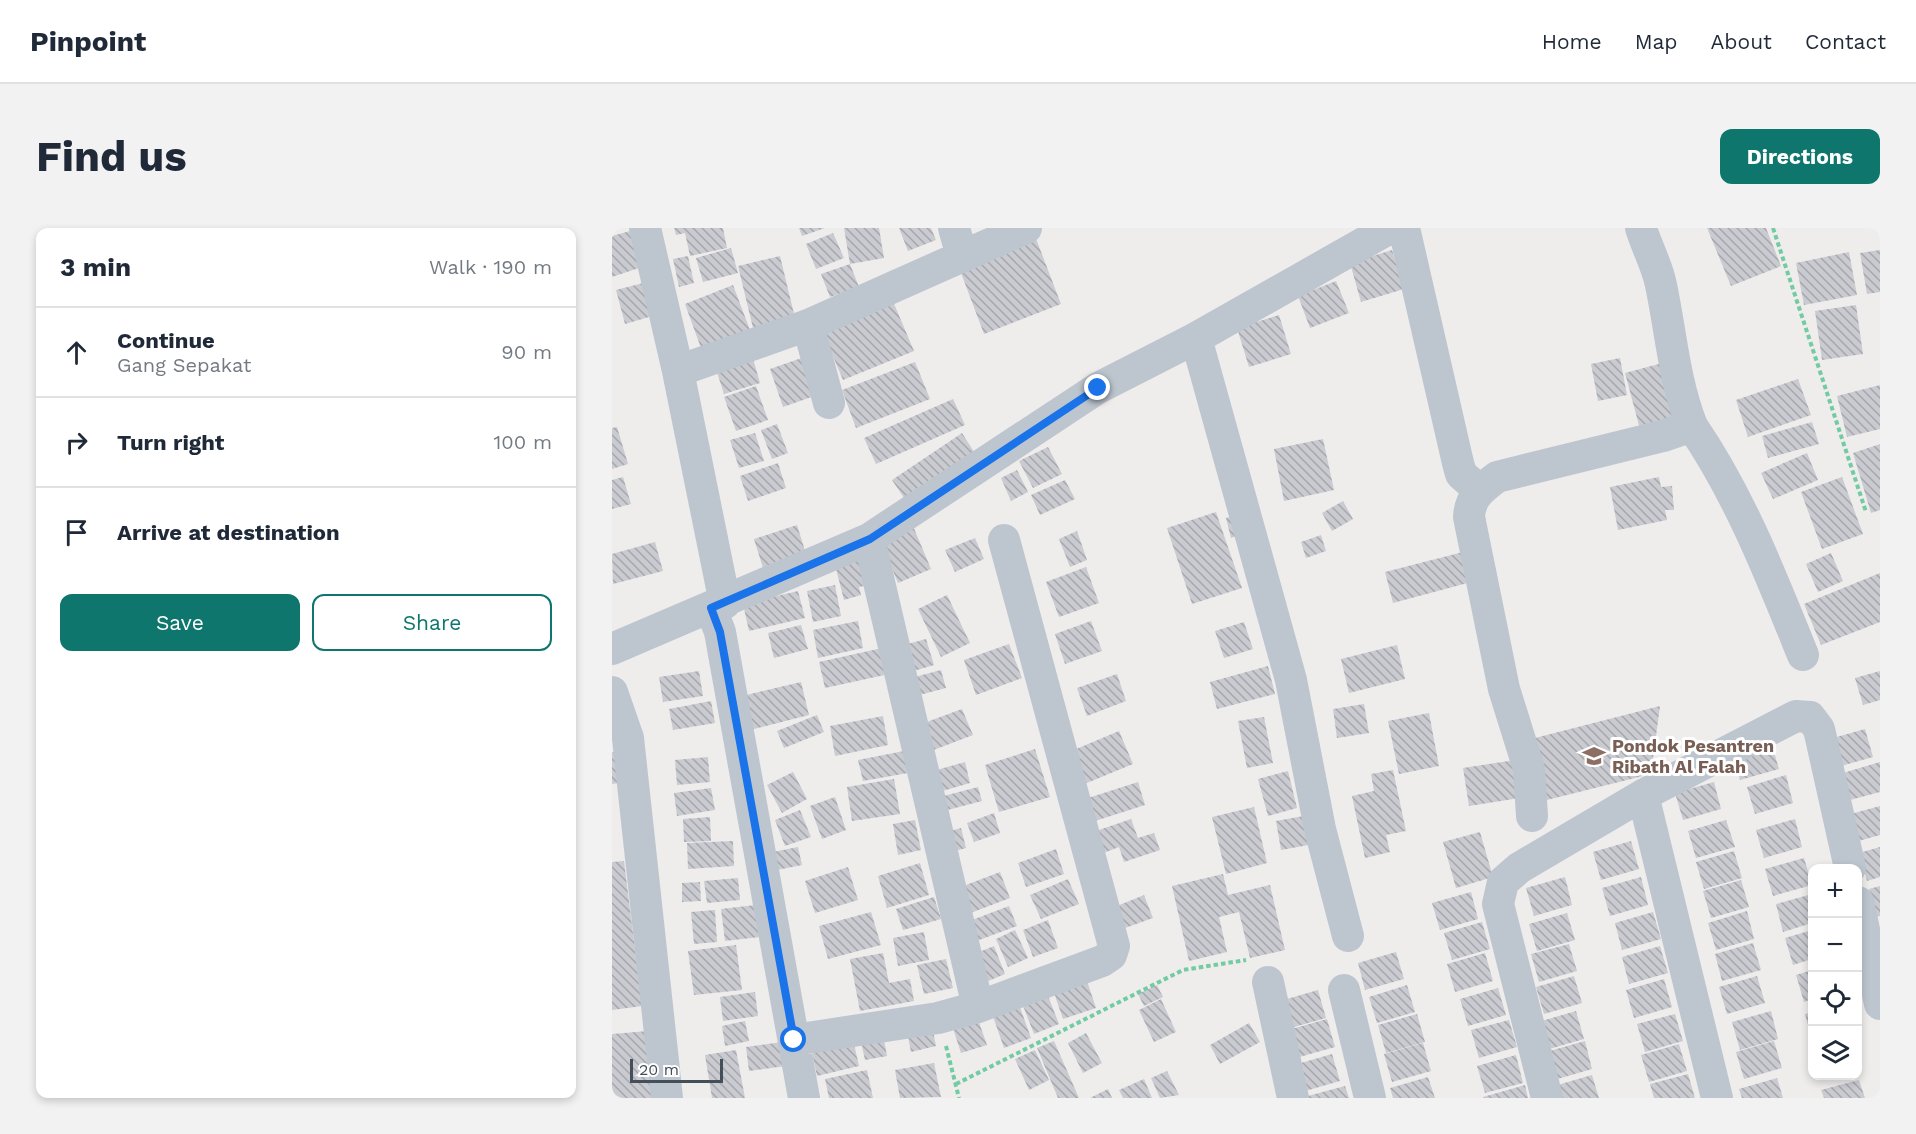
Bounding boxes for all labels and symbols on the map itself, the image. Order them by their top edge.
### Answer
route end [1084,374,1110,400]
place label: Pondok Pesantren Ribath Al Falah [1612,735,1774,777]
school or university icon: Pondok Pesantren Ribath Al Falah [1581,743,1607,769]
route start [780,1026,806,1052]
scale bar [630,1056,723,1084]

